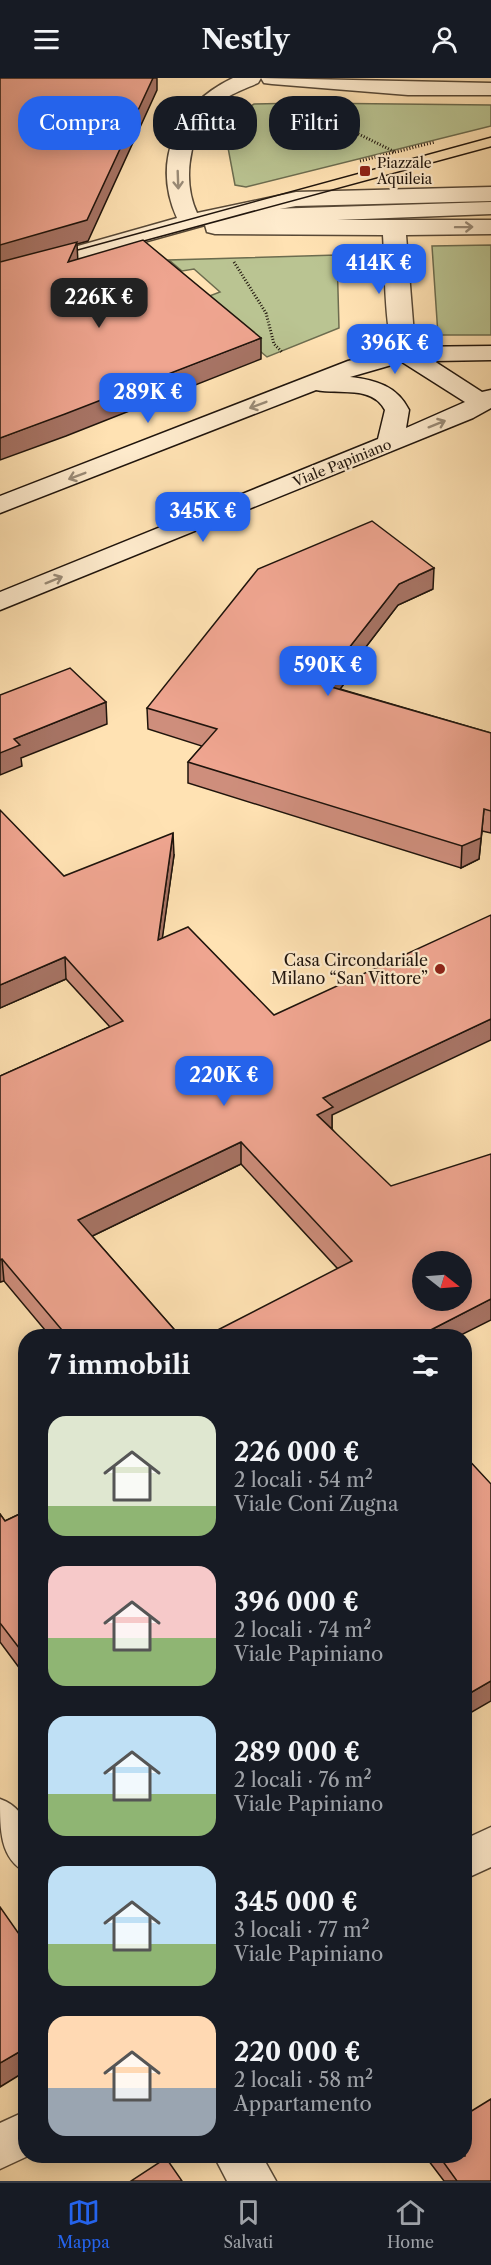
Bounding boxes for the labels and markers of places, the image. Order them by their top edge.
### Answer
place label: Piazzale Aquileia [376,154,433,188]
marker: Piazzale Aquileia [358,164,372,178]
pin: 414K € [330,244,428,295]
pin: 226K € [50,278,148,329]
pin: 396K € [346,324,444,375]
pin: 289K € [99,373,197,424]
pin: 345K € [154,492,252,543]
pin: 590K € [279,646,377,697]
place label: Casa Circondariale Milano “San Vittore” [271,950,428,988]
marker: Casa Circondariale Milano “San Vittore” [433,962,447,976]
pin: 220K € [175,1056,273,1107]

